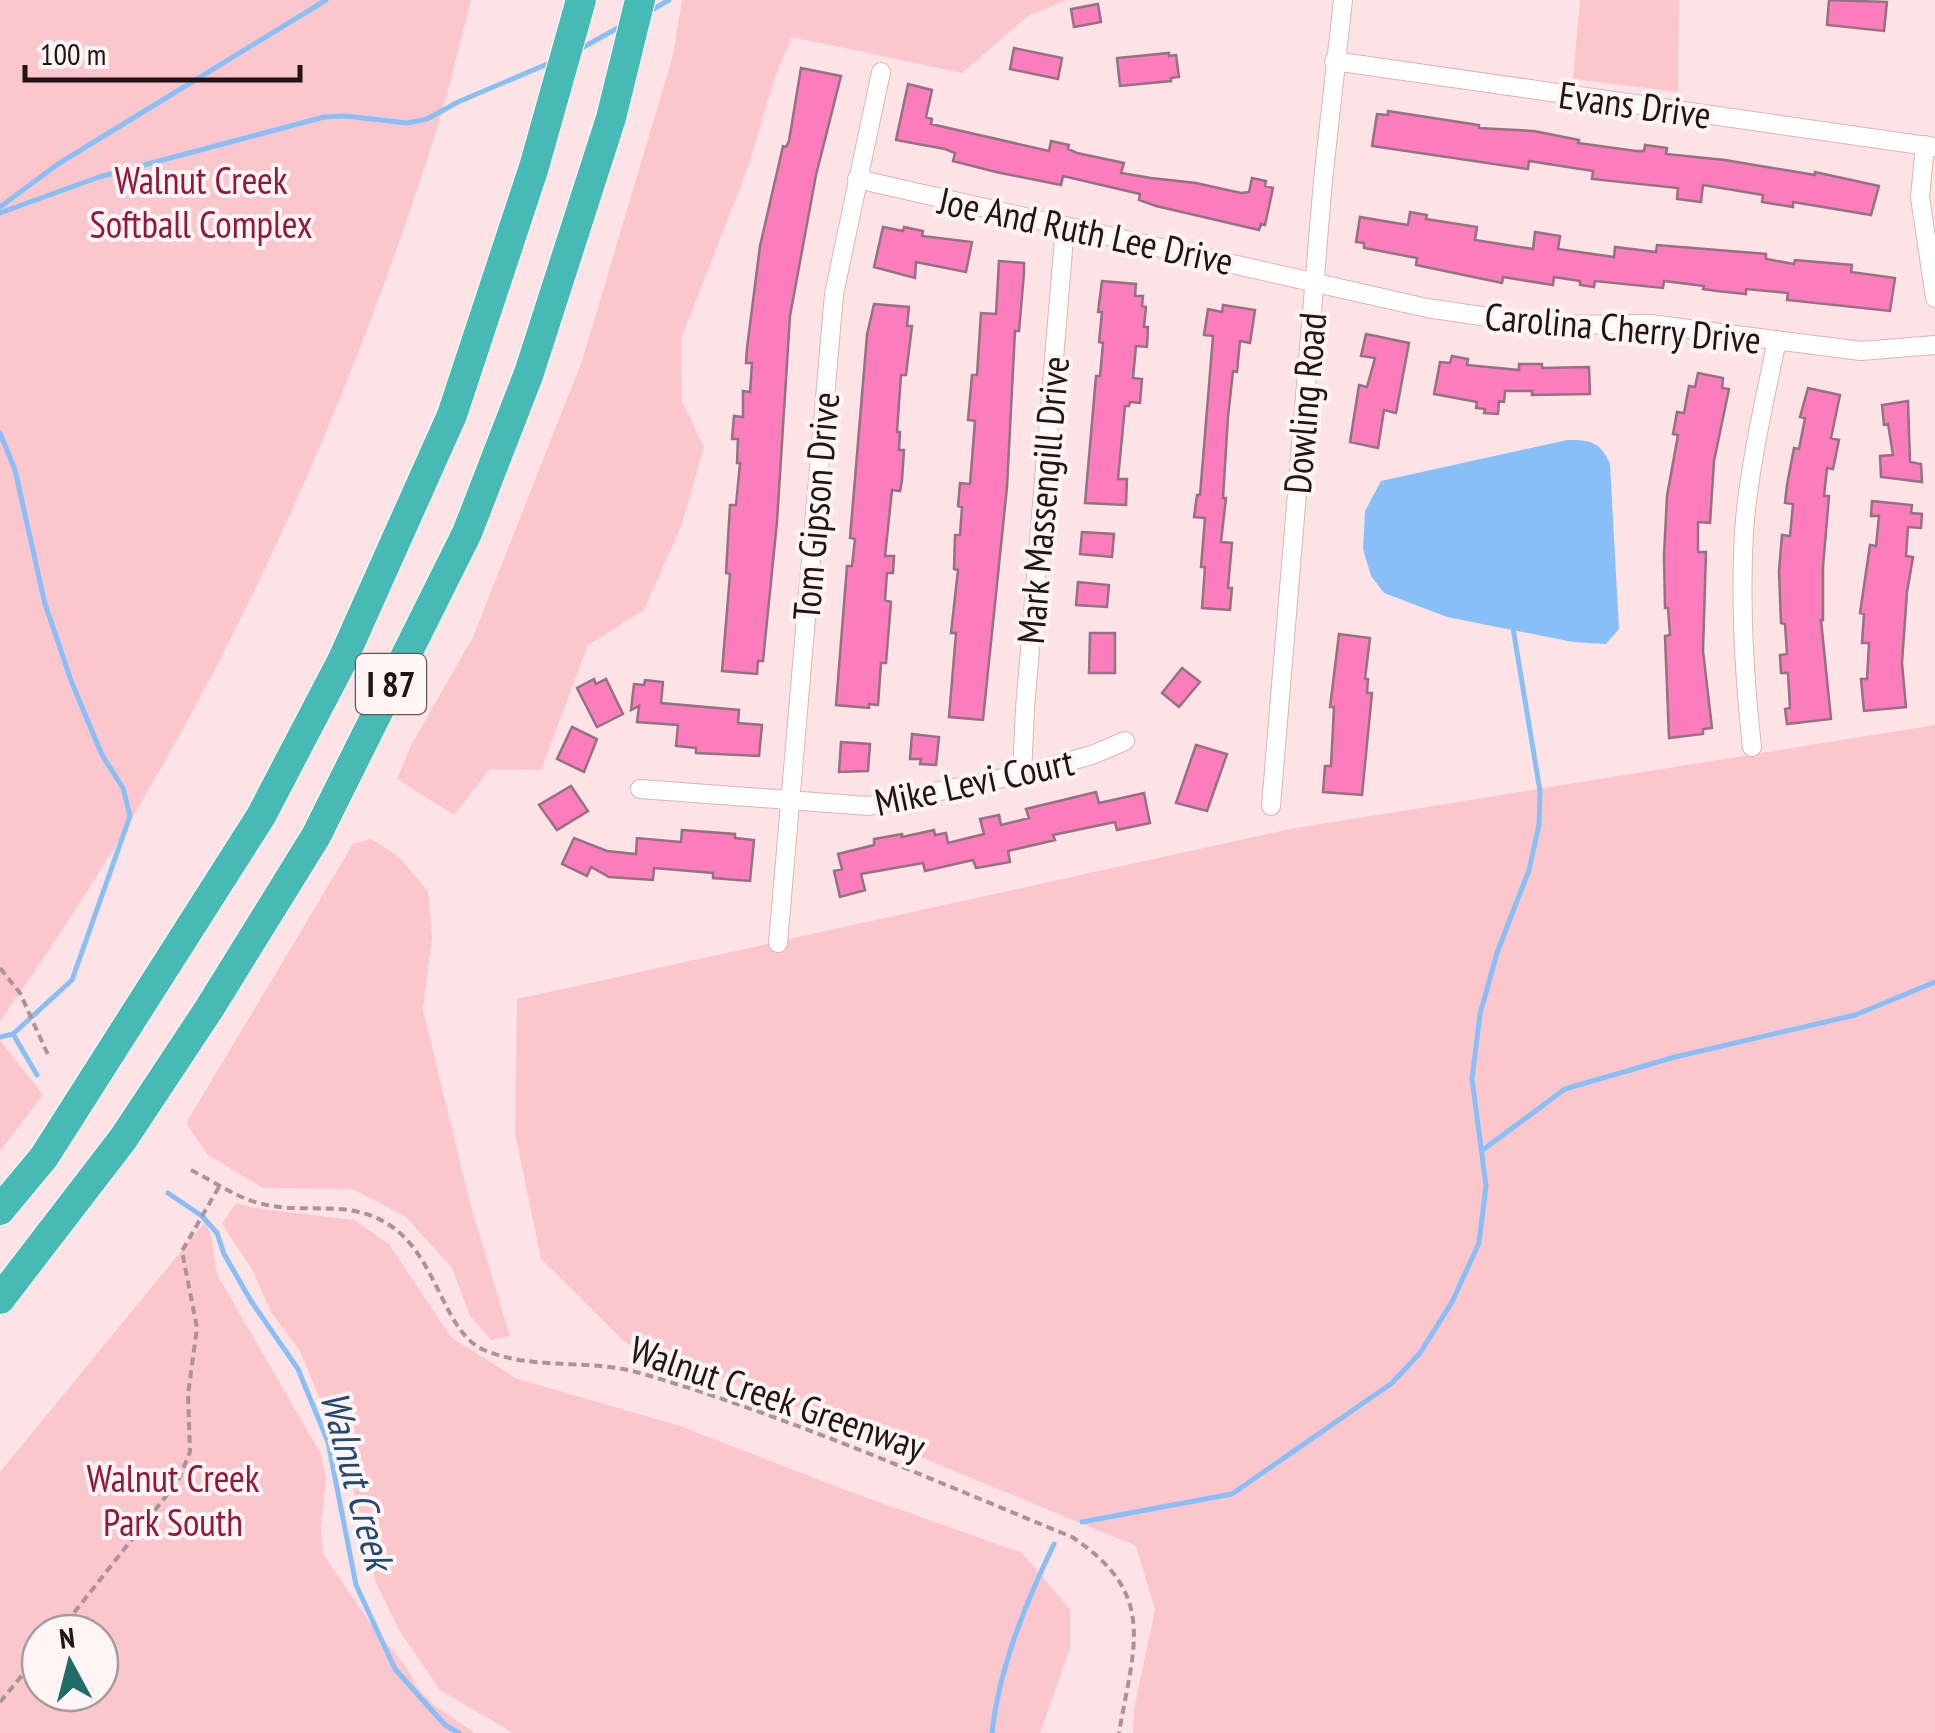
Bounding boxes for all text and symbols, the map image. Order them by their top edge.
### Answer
scale bar [25,20,300,82]
text: 100 m [40,34,106,73]
street label: Evans Drive [1556,69,1714,139]
park label: Walnut Creek Softball Complex [89,155,313,248]
street label: Joe And Ruth Lee Drive [933,175,1238,285]
street label: Carolina Cherry Drive [1483,291,1763,363]
street label: Dowling Road [1272,310,1336,496]
street label: Mark Massengill Drive [1005,354,1079,646]
street label: Tom Gipson Drive [781,390,849,622]
road number: I 87 [356,654,426,714]
street label: Mike Levi Court [870,736,1078,826]
street label: Walnut Creek Greenway [624,1324,933,1471]
water label: Walnut Creek [309,1385,408,1579]
park label: Walnut Creek Park South [86,1453,260,1546]
north arrow [20,1613,120,1713]
text: N [57,1618,77,1657]

